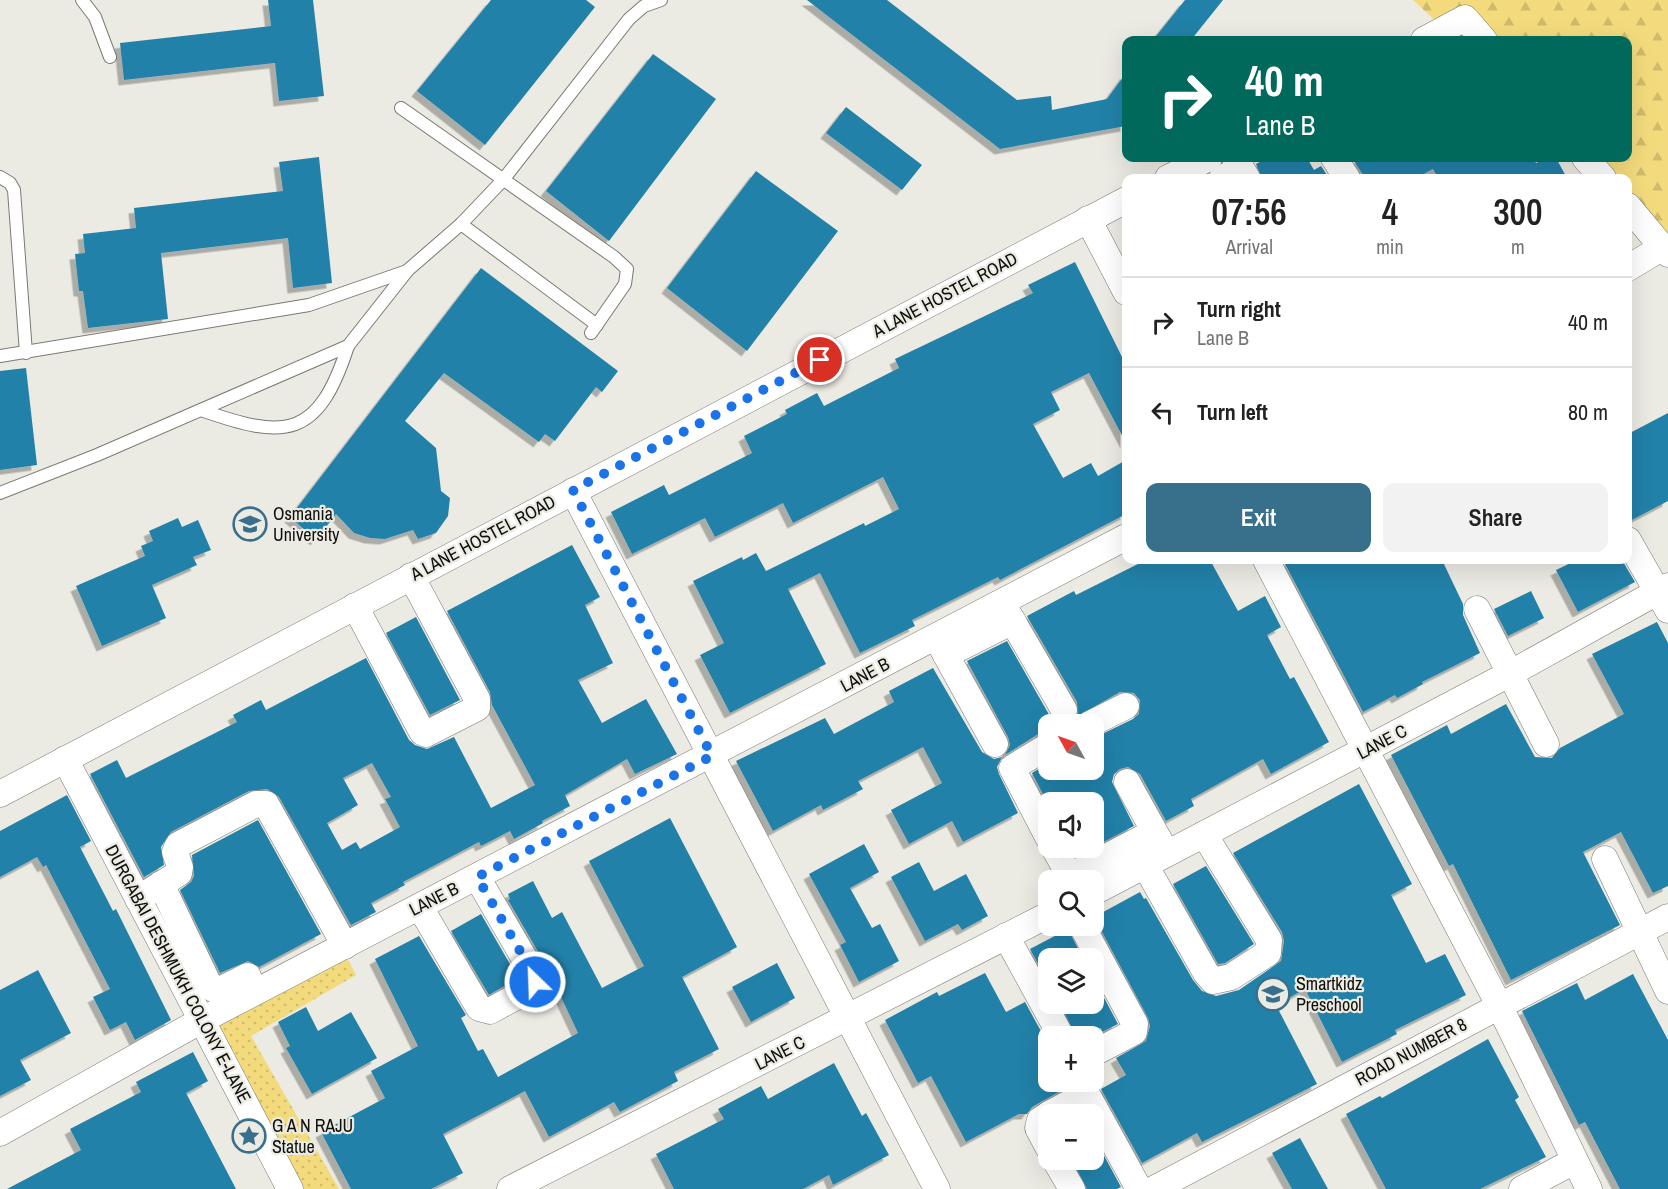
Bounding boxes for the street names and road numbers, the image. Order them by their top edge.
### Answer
street label: A LANE HOSTEL ROAD [867,246,1022,344]
street label: A LANE HOSTEL ROAD [405,489,560,587]
street label: LANE B [836,651,894,698]
street label: LANE C [1352,718,1411,765]
street label: DURGABAI DESHMUKH COLONY E-LANE [100,840,257,1107]
street label: LANE B [405,875,463,922]
street label: ROAD NUMBER 8 [1351,1012,1471,1091]
street label: LANE C [750,1029,809,1076]

